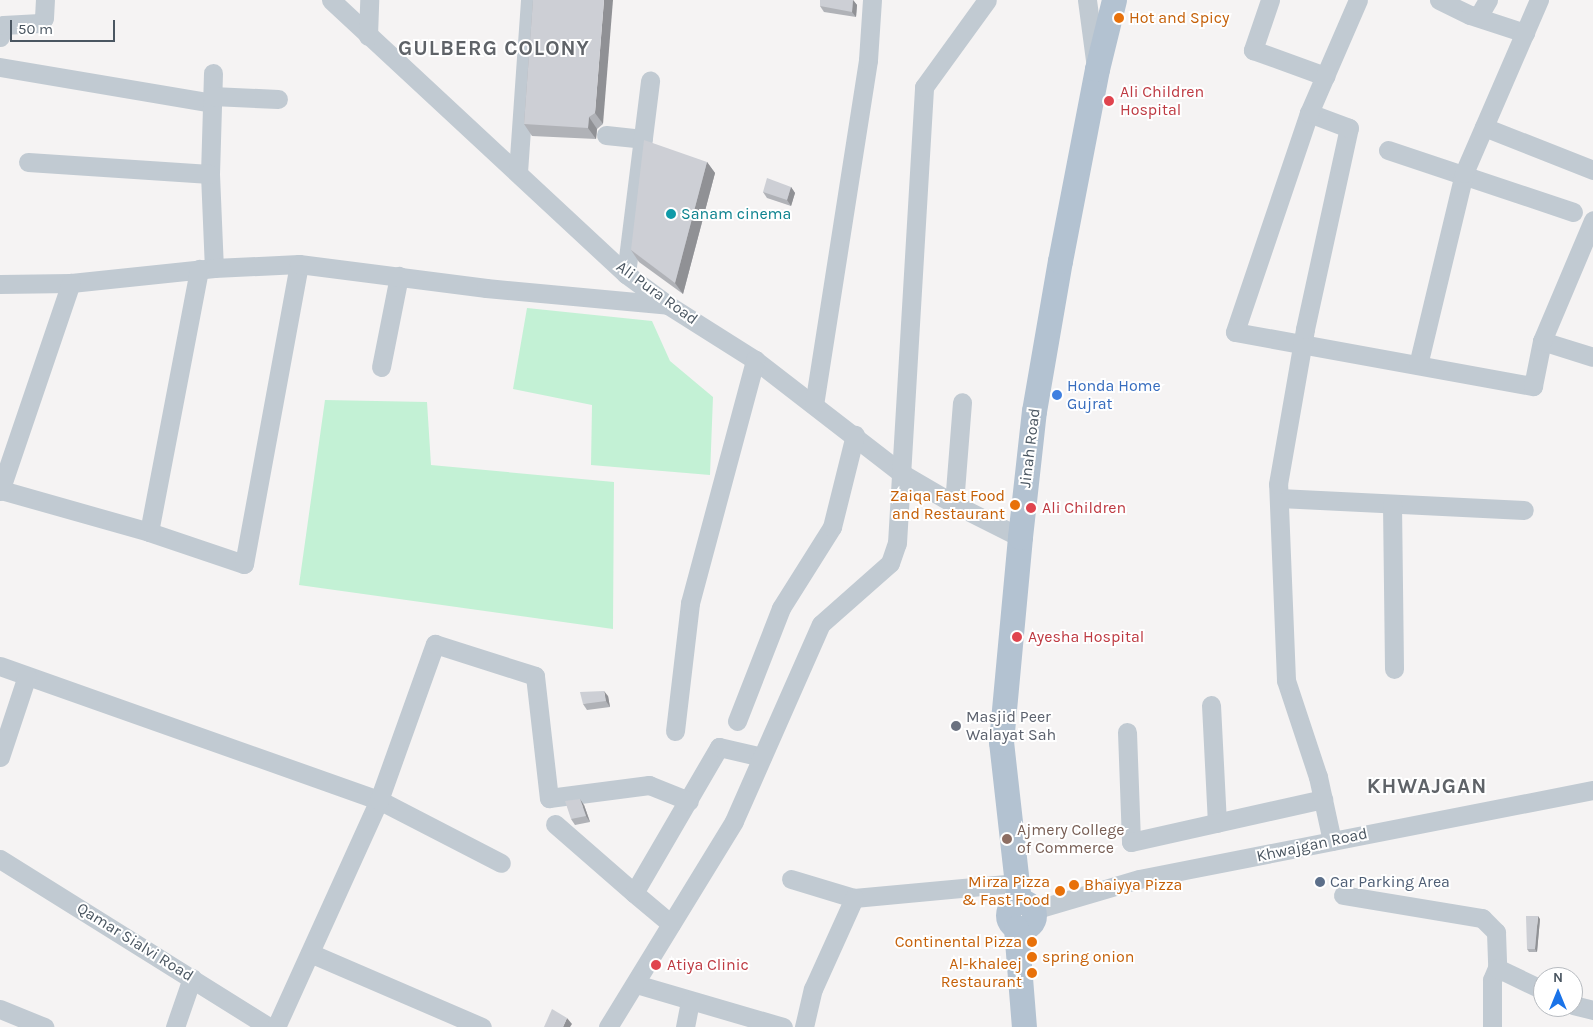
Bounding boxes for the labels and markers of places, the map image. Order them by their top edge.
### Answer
place label: Hot and Spicy [1129,8,1229,28]
marker: Hot and Spicy [1113,12,1125,24]
place label: Ali Children Hospital [1120,82,1204,120]
marker: Ali Children Hospital [1102,94,1116,108]
place label: Sanam cinema [681,204,791,224]
marker: Sanam cinema [665,208,677,220]
place label: Honda Home Gujrat [1067,376,1161,414]
marker: Honda Home Gujrat [1051,389,1063,401]
place label: Zaiqa Fast Food and Restaurant [890,486,1005,524]
place label: Ali Children [1042,498,1126,518]
marker: Zaiqa Fast Food and Restaurant [1009,499,1021,511]
marker: Ali Children [1024,501,1038,515]
place label: Ayesha Hospital [1028,627,1144,647]
marker: Ayesha Hospital [1010,630,1024,644]
place label: Masjid Peer Walayat Sah [966,707,1056,745]
marker: Masjid Peer Walayat Sah [950,720,962,732]
place label: Ajmery College of Commerce [1017,820,1124,858]
marker: Ajmery College of Commerce [1001,833,1013,845]
place label: Mirza Pizza & Fast Food [962,872,1050,910]
place label: Car Parking Area [1330,872,1450,892]
place label: Bhaiyya Pizza [1084,875,1182,895]
marker: Car Parking Area [1314,876,1326,888]
marker: Bhaiyya Pizza [1068,879,1080,891]
marker: Mirza Pizza & Fast Food [1054,885,1066,897]
place label: Continental Pizza [895,932,1022,952]
marker: Continental Pizza [1026,936,1038,948]
place label: spring onion [1042,947,1134,967]
marker: spring onion [1026,951,1038,963]
place label: Al-khaleej Restaurant [941,954,1022,992]
place label: Atiya Clinic [667,955,749,975]
marker: Atiya Clinic [649,958,663,972]
marker: Al-khaleej Restaurant [1026,967,1038,979]

